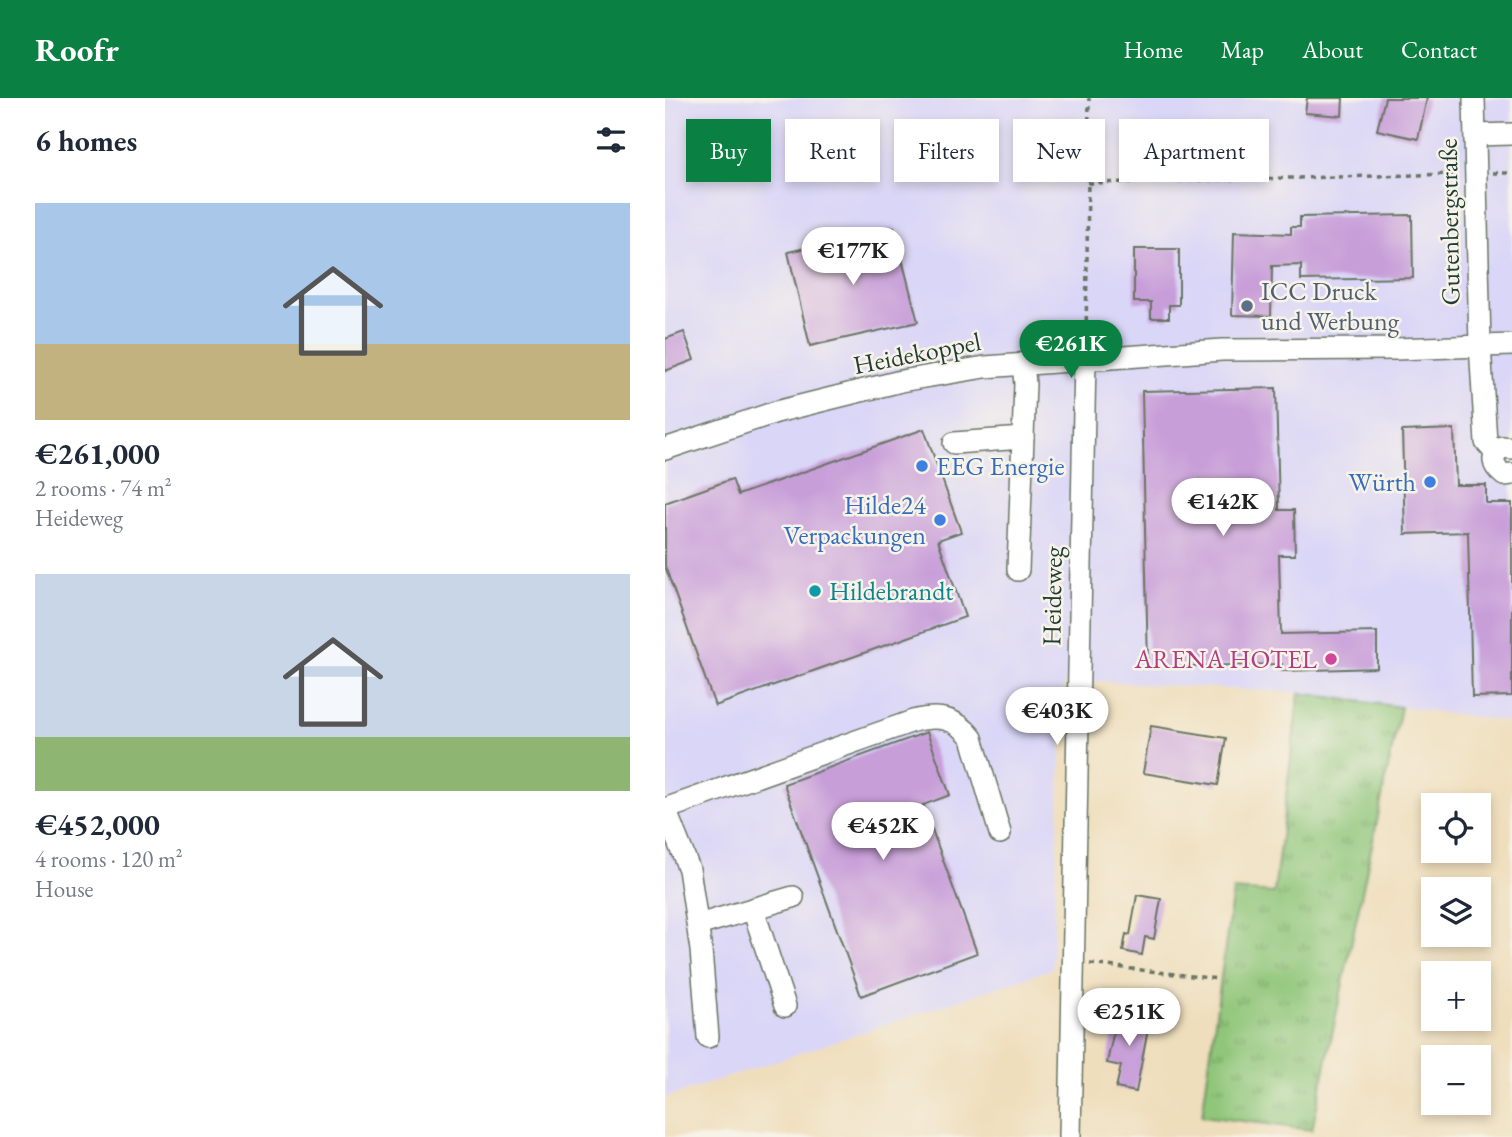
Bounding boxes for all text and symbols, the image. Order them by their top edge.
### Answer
text: Roofr [35,28,119,71]
text: Home [1123,34,1183,65]
text: Map [1221,34,1264,65]
text: About [1302,34,1363,65]
text: Contact [1401,34,1477,65]
chip: Buy [686,119,771,182]
chip: Rent [785,119,880,182]
chip: Filters [894,119,999,182]
chip: New [1013,119,1105,182]
chip: Apartment [1119,119,1269,182]
text: 6 homes [35,121,137,160]
icon: filters [592,121,630,159]
street label: Gutenbergstraße [1431,138,1467,306]
pin: €177K [804,228,902,287]
text: €177K [817,235,889,265]
icon: home [270,248,396,374]
place label: ICC Druck und Werbung [1261,274,1400,338]
marker: ICC Druck und Werbung [1239,298,1255,314]
pin: €261K [1022,320,1120,380]
street label: Heidekoppel [850,324,984,382]
text: €261K [1035,328,1107,358]
text: €261,000 [35,434,160,473]
place label: EEG Energie [936,449,1065,483]
marker: EEG Energie [914,458,930,474]
place label: Würth [1348,465,1416,499]
text: 2 rooms · 74 m² [35,473,172,503]
marker: Würth [1422,474,1438,490]
pin: €142K [1174,478,1272,538]
text: €142K [1187,486,1259,516]
place label: Hilde24 Verpackungen [784,488,927,552]
text: Heideweg [35,503,123,533]
marker: Hilde24 Verpackungen [932,512,948,528]
street label: Heideweg [1034,545,1070,646]
place label: Hildebrandt [829,574,953,608]
marker: Hildebrandt [807,583,823,599]
icon: home [270,619,396,745]
place label: ARENA HOTEL [1133,642,1317,676]
marker: ARENA HOTEL [1323,651,1339,667]
pin: €403K [1008,688,1106,747]
text: €403K [1021,695,1093,725]
map controls [1421,793,1491,1115]
button: locate [1421,793,1491,863]
pin: €452K [834,802,932,862]
text: €452,000 [35,805,160,844]
text: €452K [847,810,919,840]
text: 4 rooms · 120 m² [35,844,183,874]
text: House [35,874,94,904]
button: layers [1421,877,1491,947]
button: + [1421,961,1491,1031]
pin: €251K [1080,988,1178,1048]
text: €251K [1093,996,1165,1026]
button: − [1421,1045,1491,1115]

